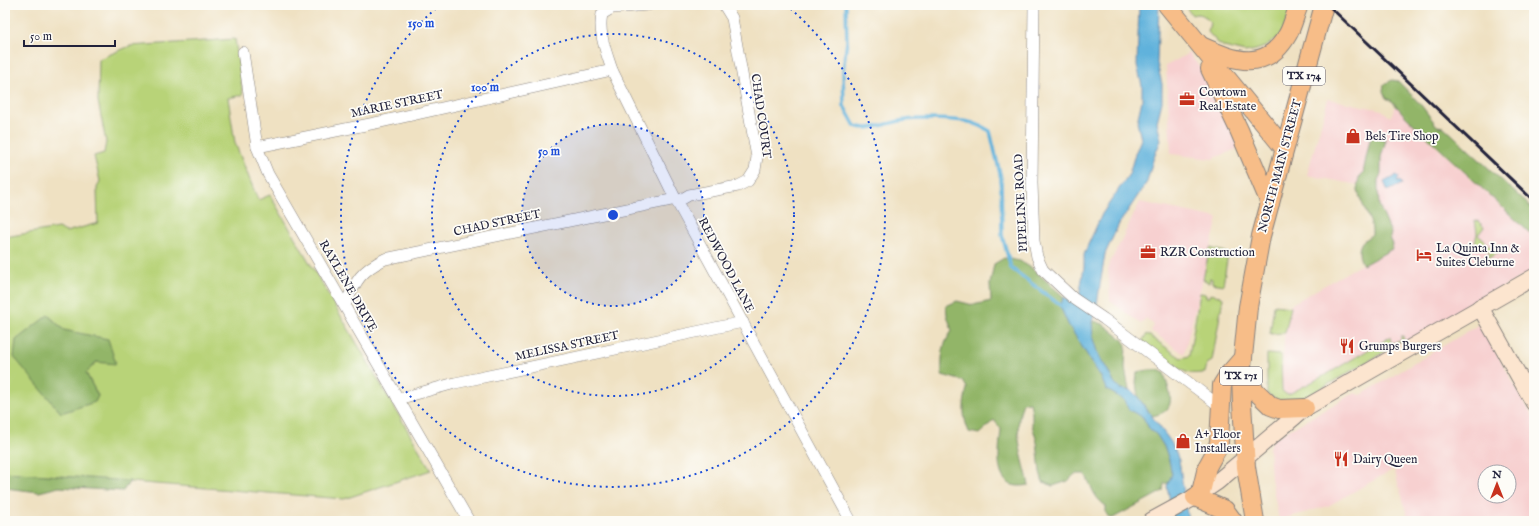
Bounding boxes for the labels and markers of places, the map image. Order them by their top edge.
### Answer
place label: Cowtown Real Estate [1199,85,1257,114]
office icon: Cowtown Real Estate [1178,90,1196,108]
shop icon: Bels Tire Shop [1344,127,1362,145]
place label: Bels Tire Shop [1365,129,1439,145]
centre of rings [606,208,620,222]
place label: La Quinta Inn & Suites Cleburne [1436,241,1519,270]
office icon: RZR Construction [1139,243,1157,261]
place label: RZR Construction [1160,245,1255,260]
hotel icon: La Quinta Inn & Suites Cleburne [1415,246,1433,264]
restaurant icon: Grumps Burgers [1338,337,1356,355]
place label: Grumps Burgers [1359,339,1441,355]
place label: A+ Floor Installers [1194,427,1241,456]
shop icon: A+ Floor Installers [1174,432,1192,450]
restaurant icon: Dairy Queen [1332,450,1350,468]
place label: Dairy Queen [1353,452,1418,467]

